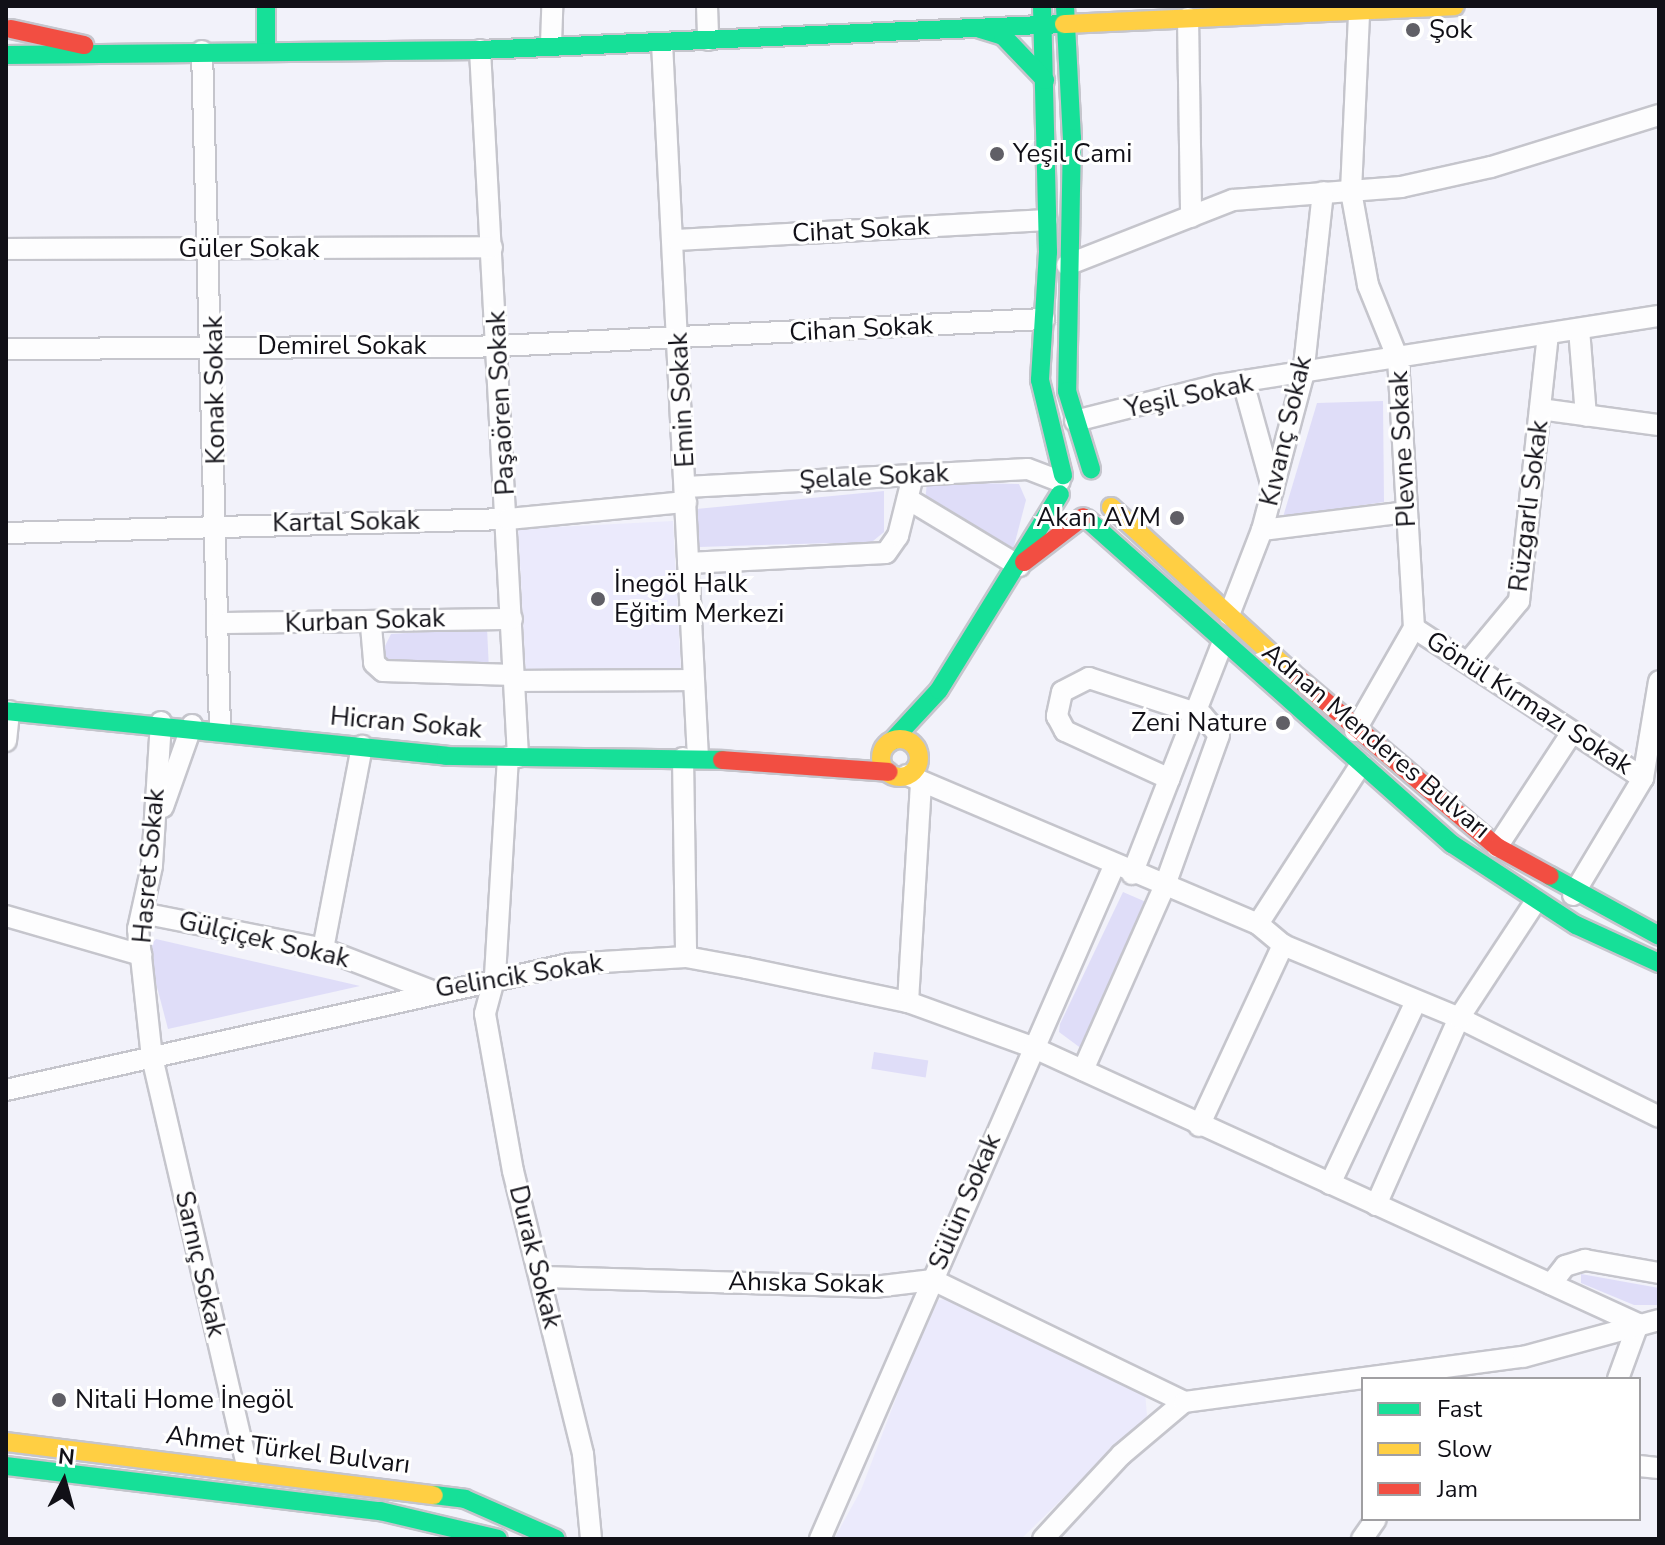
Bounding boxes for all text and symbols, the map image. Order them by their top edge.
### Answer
place label: Şok [1429,14,1472,46]
marker: Şok [1404,21,1422,39]
place label: Yeşil Cami [1013,138,1132,170]
marker: Yeşil Cami [988,145,1006,163]
street label: Cihat Sokak [791,211,931,249]
street label: Güler Sokak [179,233,319,265]
street label: Paşaören Sokak [481,310,521,496]
street label: Cihan Sokak [788,310,934,348]
street label: Konak Sokak [198,315,232,465]
street label: Demirel Sokak [258,330,426,362]
street label: Emin Sokak [663,332,701,468]
street label: Kıvanç Sokak [1254,353,1318,509]
street label: Yeşil Sokak [1122,367,1256,425]
street label: Plevne Sokak [1383,370,1423,528]
street label: Rüzgarlı Sokak [1503,418,1555,594]
street label: Şelale Sokak [799,458,949,496]
place label: Akan AVM [1036,502,1161,534]
street label: Kartal Sokak [272,505,420,539]
marker: Akan AVM [1168,509,1186,527]
place label: İnegöl Halk Eğitim Merkezi [614,568,784,630]
marker: İnegöl Halk Eğitim Merkezi [589,590,607,608]
street label: Kurban Sokak [284,603,446,639]
street label: Gönül Kırmazı Sokak [1420,625,1638,781]
street label: Adnan Menderes Bulvarı [1256,637,1496,845]
street label: Hicran Sokak [329,701,483,745]
place label: Zeni Nature [1131,707,1267,739]
marker: Zeni Nature [1274,714,1292,732]
street label: Hasret Sokak [127,787,171,945]
street label: Gülçiçek Sokak [175,905,353,975]
street label: Gelincik Sokak [433,947,605,1005]
street label: Sülün Sokak [922,1129,1008,1275]
street label: Durak Sokak [502,1182,568,1332]
street label: Sarnıç Sokak [168,1188,232,1340]
street label: Ahıska Sokak [728,1266,884,1300]
legend [1361,1377,1641,1521]
place label: Nitali Home İnegöl [75,1384,293,1416]
marker: Nitali Home İnegöl [50,1391,68,1409]
text: Fast [1437,1393,1482,1425]
street label: Ahmet Türkel Bulvarı [164,1420,412,1480]
text: Slow [1437,1433,1492,1465]
north arrow [24,1441,104,1521]
text: N [57,1441,76,1473]
text: Jam [1437,1473,1478,1505]

